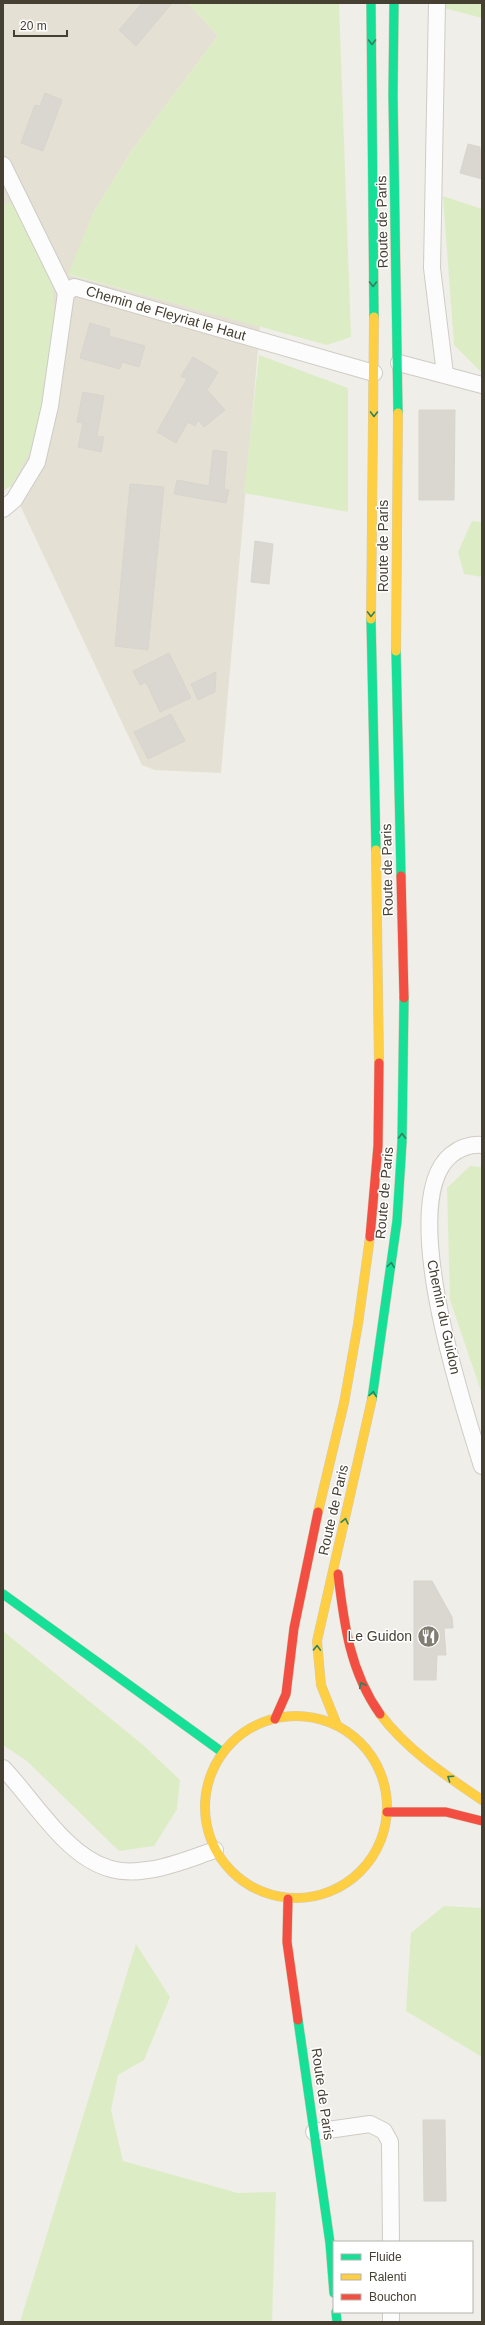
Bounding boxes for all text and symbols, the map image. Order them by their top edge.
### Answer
scale bar [14,12,67,38]
text: 20 m [20,19,47,33]
one-way arrow [368,39,376,45]
street label: Route de Paris [373,176,391,268]
one-way arrow [369,281,377,287]
street label: Chemin de Fleyriat le Haut [84,282,248,344]
one-way arrow [369,411,378,417]
street label: Route de Paris [375,500,391,592]
one-way arrow [367,611,375,617]
street label: Route de Paris [378,824,396,916]
one-way arrow [398,1133,406,1139]
street label: Route de Paris [372,1146,396,1240]
street label: Chemin du Guidon [424,1258,464,1376]
one-way arrow [386,1262,395,1268]
one-way arrow [368,1391,377,1397]
street label: Route de Paris [315,1463,351,1557]
one-way arrow [341,1518,349,1524]
restaurant icon: Le Guidon [415,1623,441,1649]
place label: Le Guidon [347,1628,412,1644]
one-way arrow [313,1645,321,1651]
one-way arrow [359,1682,367,1689]
one-way arrow [447,1775,454,1783]
street label: Route de Paris [309,2047,337,2141]
legend [333,2241,473,2313]
text: Fluide [369,2250,402,2264]
text: Ralenti [369,2270,406,2284]
text: Bouchon [369,2290,416,2304]

